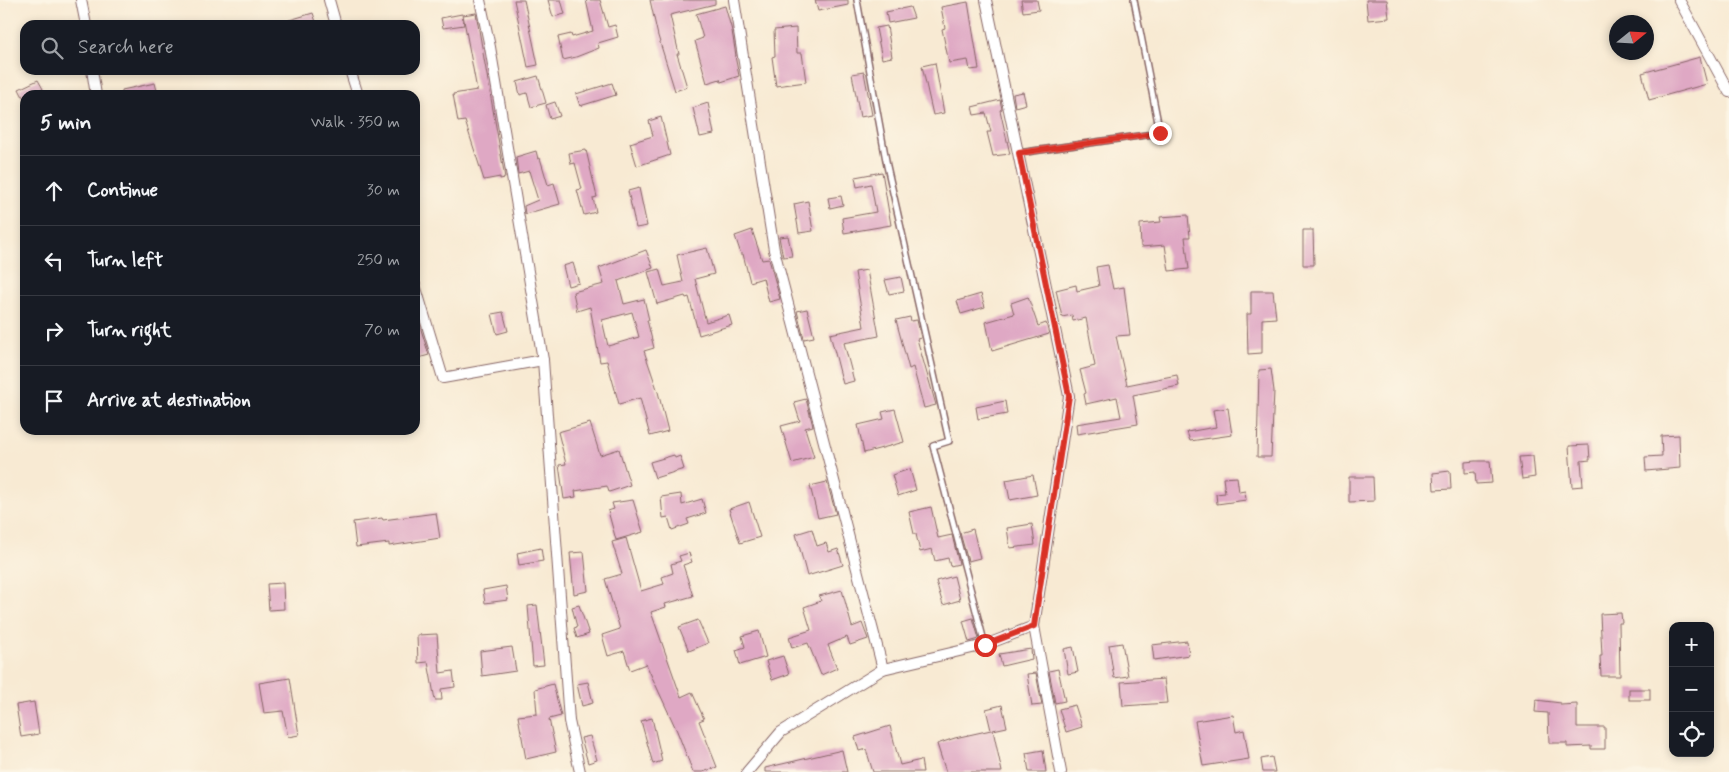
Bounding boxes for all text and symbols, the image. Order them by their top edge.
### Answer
north arrow [1609,15,1654,60]
search box [20,20,420,75]
icon: search [38,34,66,62]
text: Search here [78,35,174,60]
text: 5 min [40,109,92,137]
text: Walk · 350 m [311,112,400,133]
route end [1149,122,1172,145]
icon: ahead [40,177,68,205]
text: Continue [87,178,158,203]
text: 30 m [367,180,400,201]
icon: left [40,247,68,275]
text: Turn left [87,248,163,273]
text: 250 m [357,250,400,271]
icon: right [40,317,68,345]
text: Turn right [87,318,171,343]
text: 70 m [364,320,400,341]
icon: arrive [40,387,68,415]
text: Arrive at destination [87,388,251,413]
map controls [1669,622,1714,757]
button: + [1669,622,1714,667]
route start [974,634,997,657]
button: − [1669,667,1714,712]
button: locate [1669,712,1714,757]

